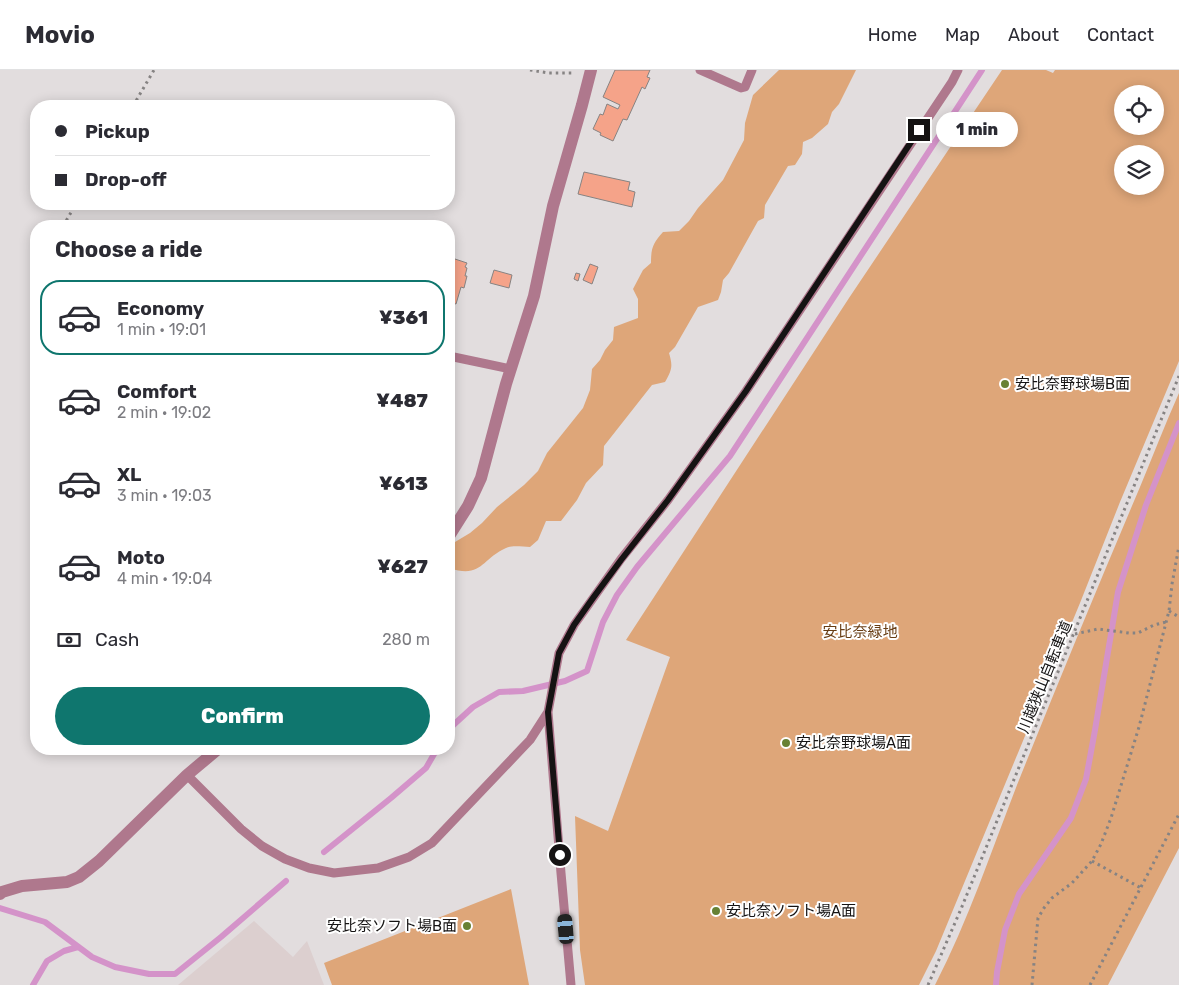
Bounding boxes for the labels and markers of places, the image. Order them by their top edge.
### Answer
place label: 安比奈野球場B面 [1015,375,1130,393]
marker: 安比奈野球場B面 [999,378,1011,390]
place label: 安比奈野球場A面 [796,734,911,752]
marker: 安比奈野球場A面 [780,737,792,749]
place label: 安比奈ソフト場A面 [726,902,856,920]
marker: 安比奈ソフト場A面 [710,905,722,917]
place label: 安比奈ソフト場B面 [327,917,457,935]
marker: 安比奈ソフト場B面 [461,920,473,932]

